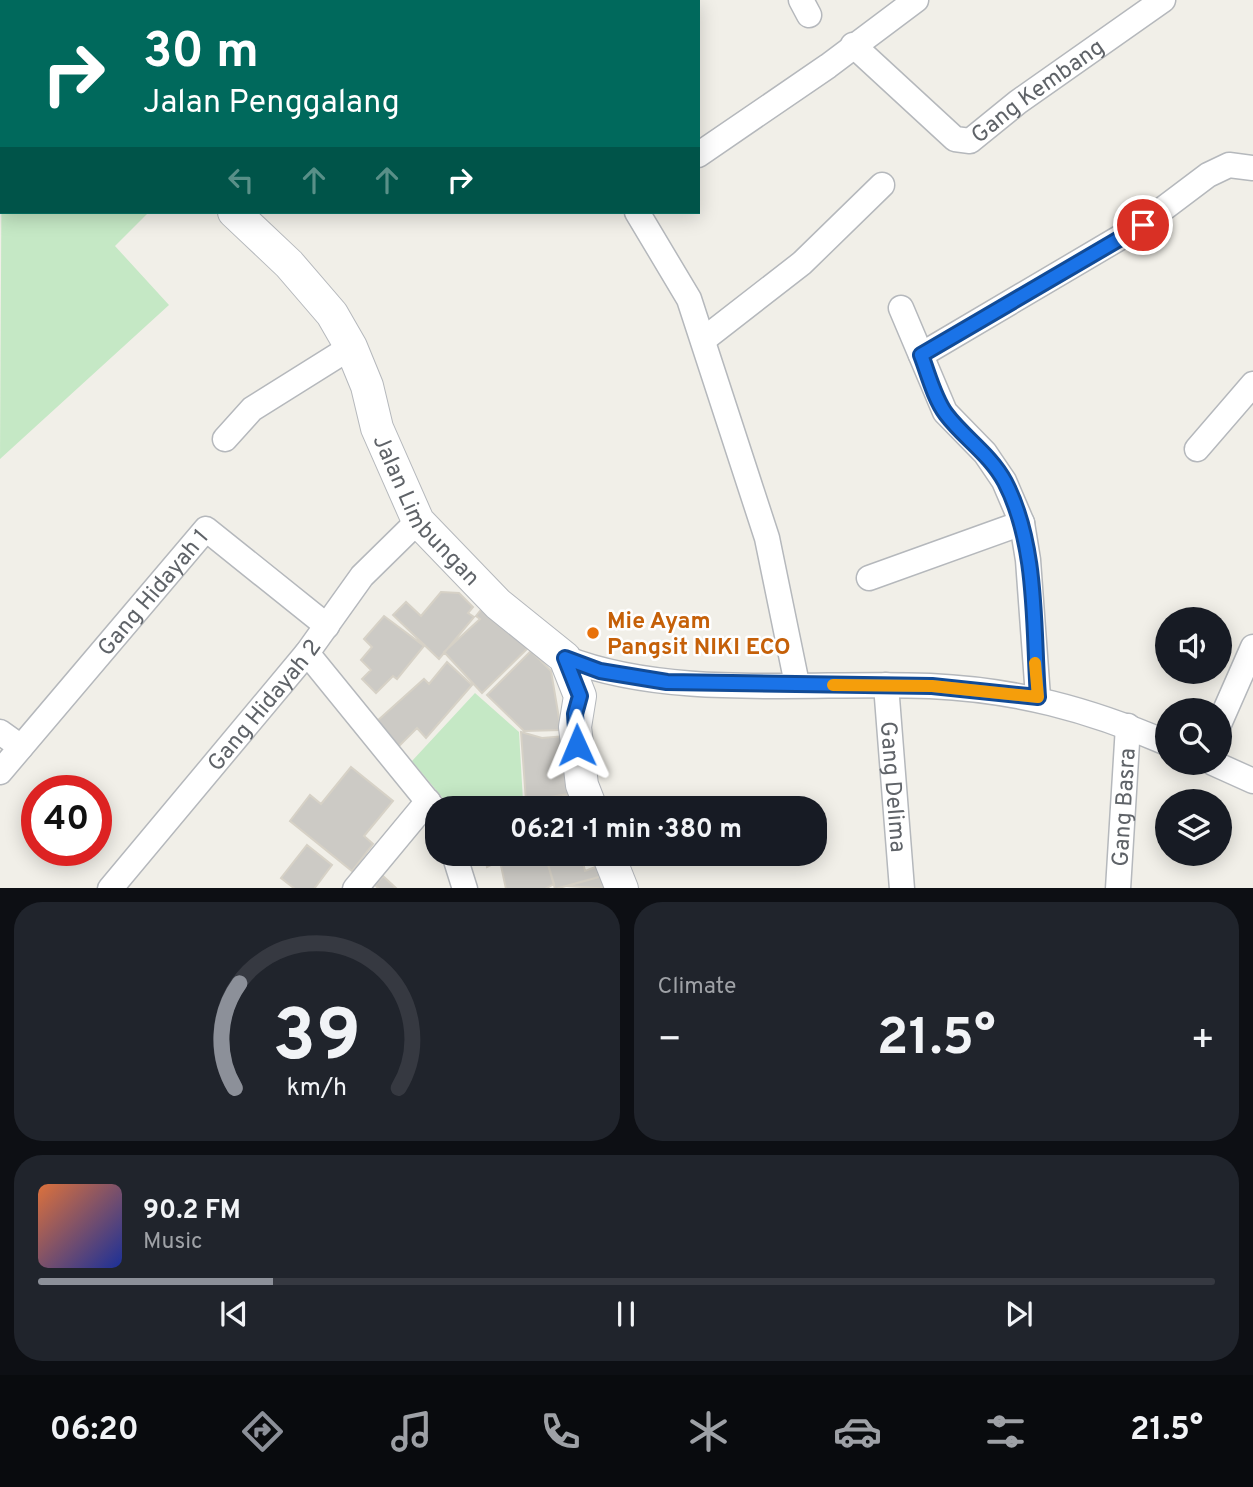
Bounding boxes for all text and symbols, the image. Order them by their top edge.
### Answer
text: 30 m [143,23,259,85]
icon: right [28,28,119,119]
street label: Gang Kembang [966,34,1111,151]
text: Jalan Penggalang [143,84,400,124]
icon: left [222,161,260,199]
icon: ahead [295,161,333,199]
icon: ahead [368,161,406,199]
icon: right [441,161,479,199]
pin [1113,195,1173,255]
icon: arrive [1124,206,1162,244]
street label: Jalan Limbungan [365,431,485,593]
street label: Gang Hidayah 1 [92,524,217,663]
map controls [1155,607,1232,866]
button: sound [1155,607,1232,684]
place label: Mie Ayam Pangsit NIKI ECO [607,608,791,663]
marker: Mie Ayam Pangsit NIKI ECO [585,625,601,641]
street label: Gang Hidayah 2 [202,635,329,778]
button: search [1155,698,1232,775]
position arrow [540,708,614,782]
street label: Gang Delima [872,720,911,853]
street label: Gang Basra [1107,747,1144,867]
speed limit sign: 40 [21,775,112,866]
button: layers [1155,789,1232,866]
text: 06:21 · 1 min · 380 m [510,814,742,847]
text: Climate [658,973,736,1002]
text: 39 [273,994,361,1086]
text: 21.5° [877,1007,996,1073]
text: − [658,1017,682,1066]
text: + [1190,1017,1215,1066]
text: km/h [286,1072,347,1104]
text: 90.2 FM [143,1195,241,1228]
text: Music [143,1228,203,1257]
icon: previous [215,1295,253,1333]
icon: pause [607,1295,645,1333]
icon: next [1000,1295,1038,1333]
icon: directions [238,1407,287,1456]
icon: music [387,1407,436,1456]
icon: phone [536,1407,585,1456]
icon: climate [684,1407,733,1456]
icon: car [833,1407,882,1456]
icon: filters [981,1407,1030,1456]
text: 06:20 [50,1411,139,1451]
text: 21.5° [1130,1411,1203,1451]

